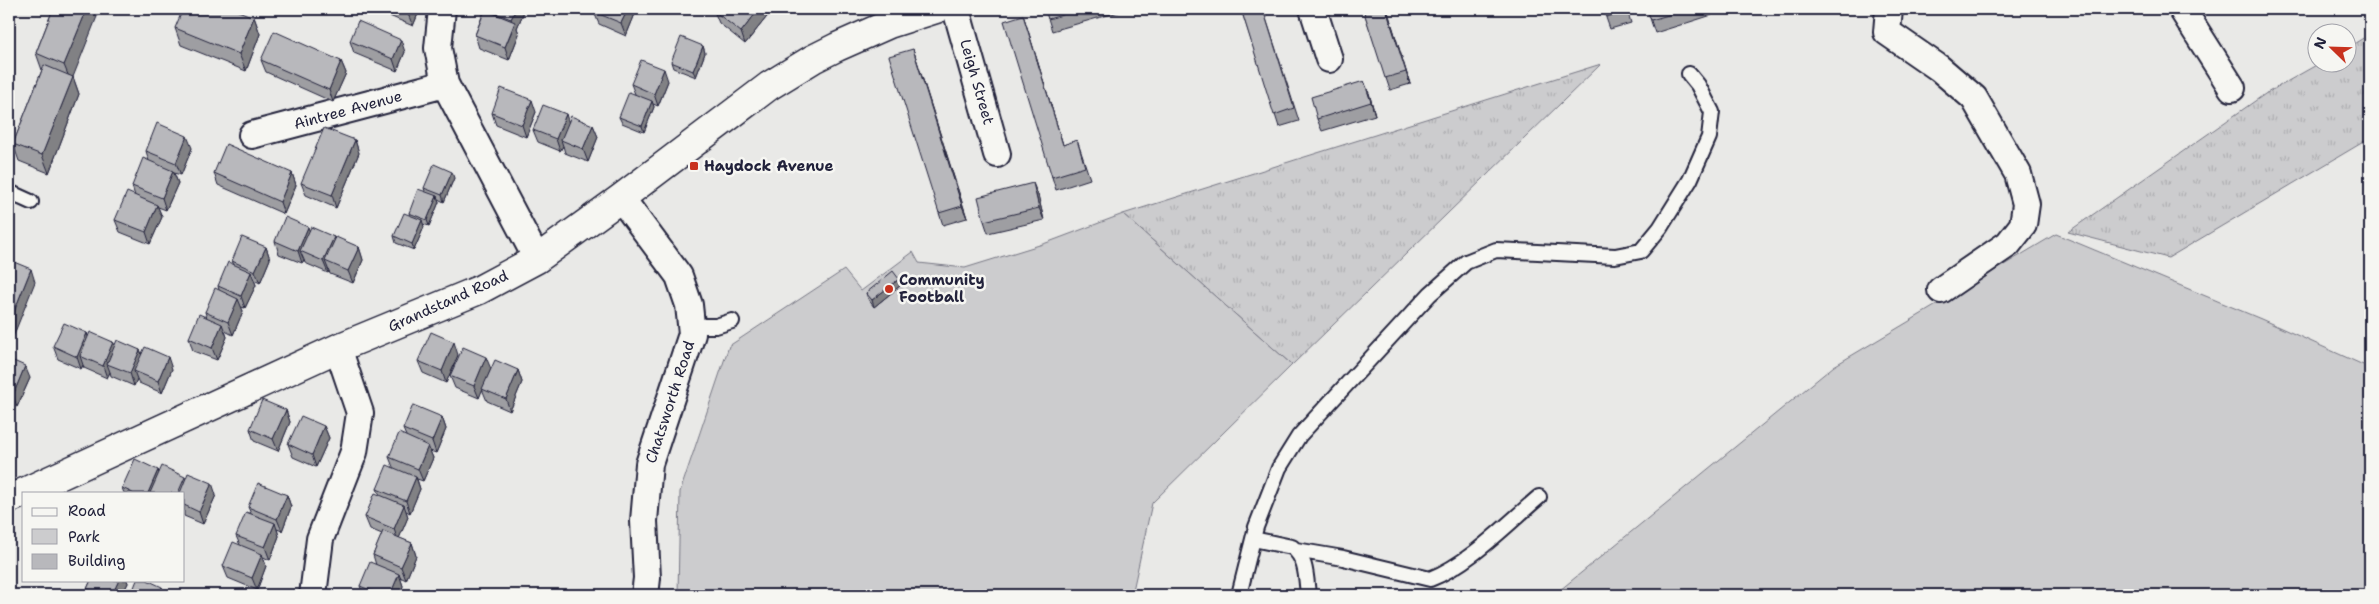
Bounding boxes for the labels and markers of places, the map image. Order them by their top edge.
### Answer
place label: Haydock Avenue [704,156,833,176]
marker: Haydock Avenue [688,160,700,172]
place label: Community Football [899,270,985,307]
marker: Community Football [883,283,895,295]

